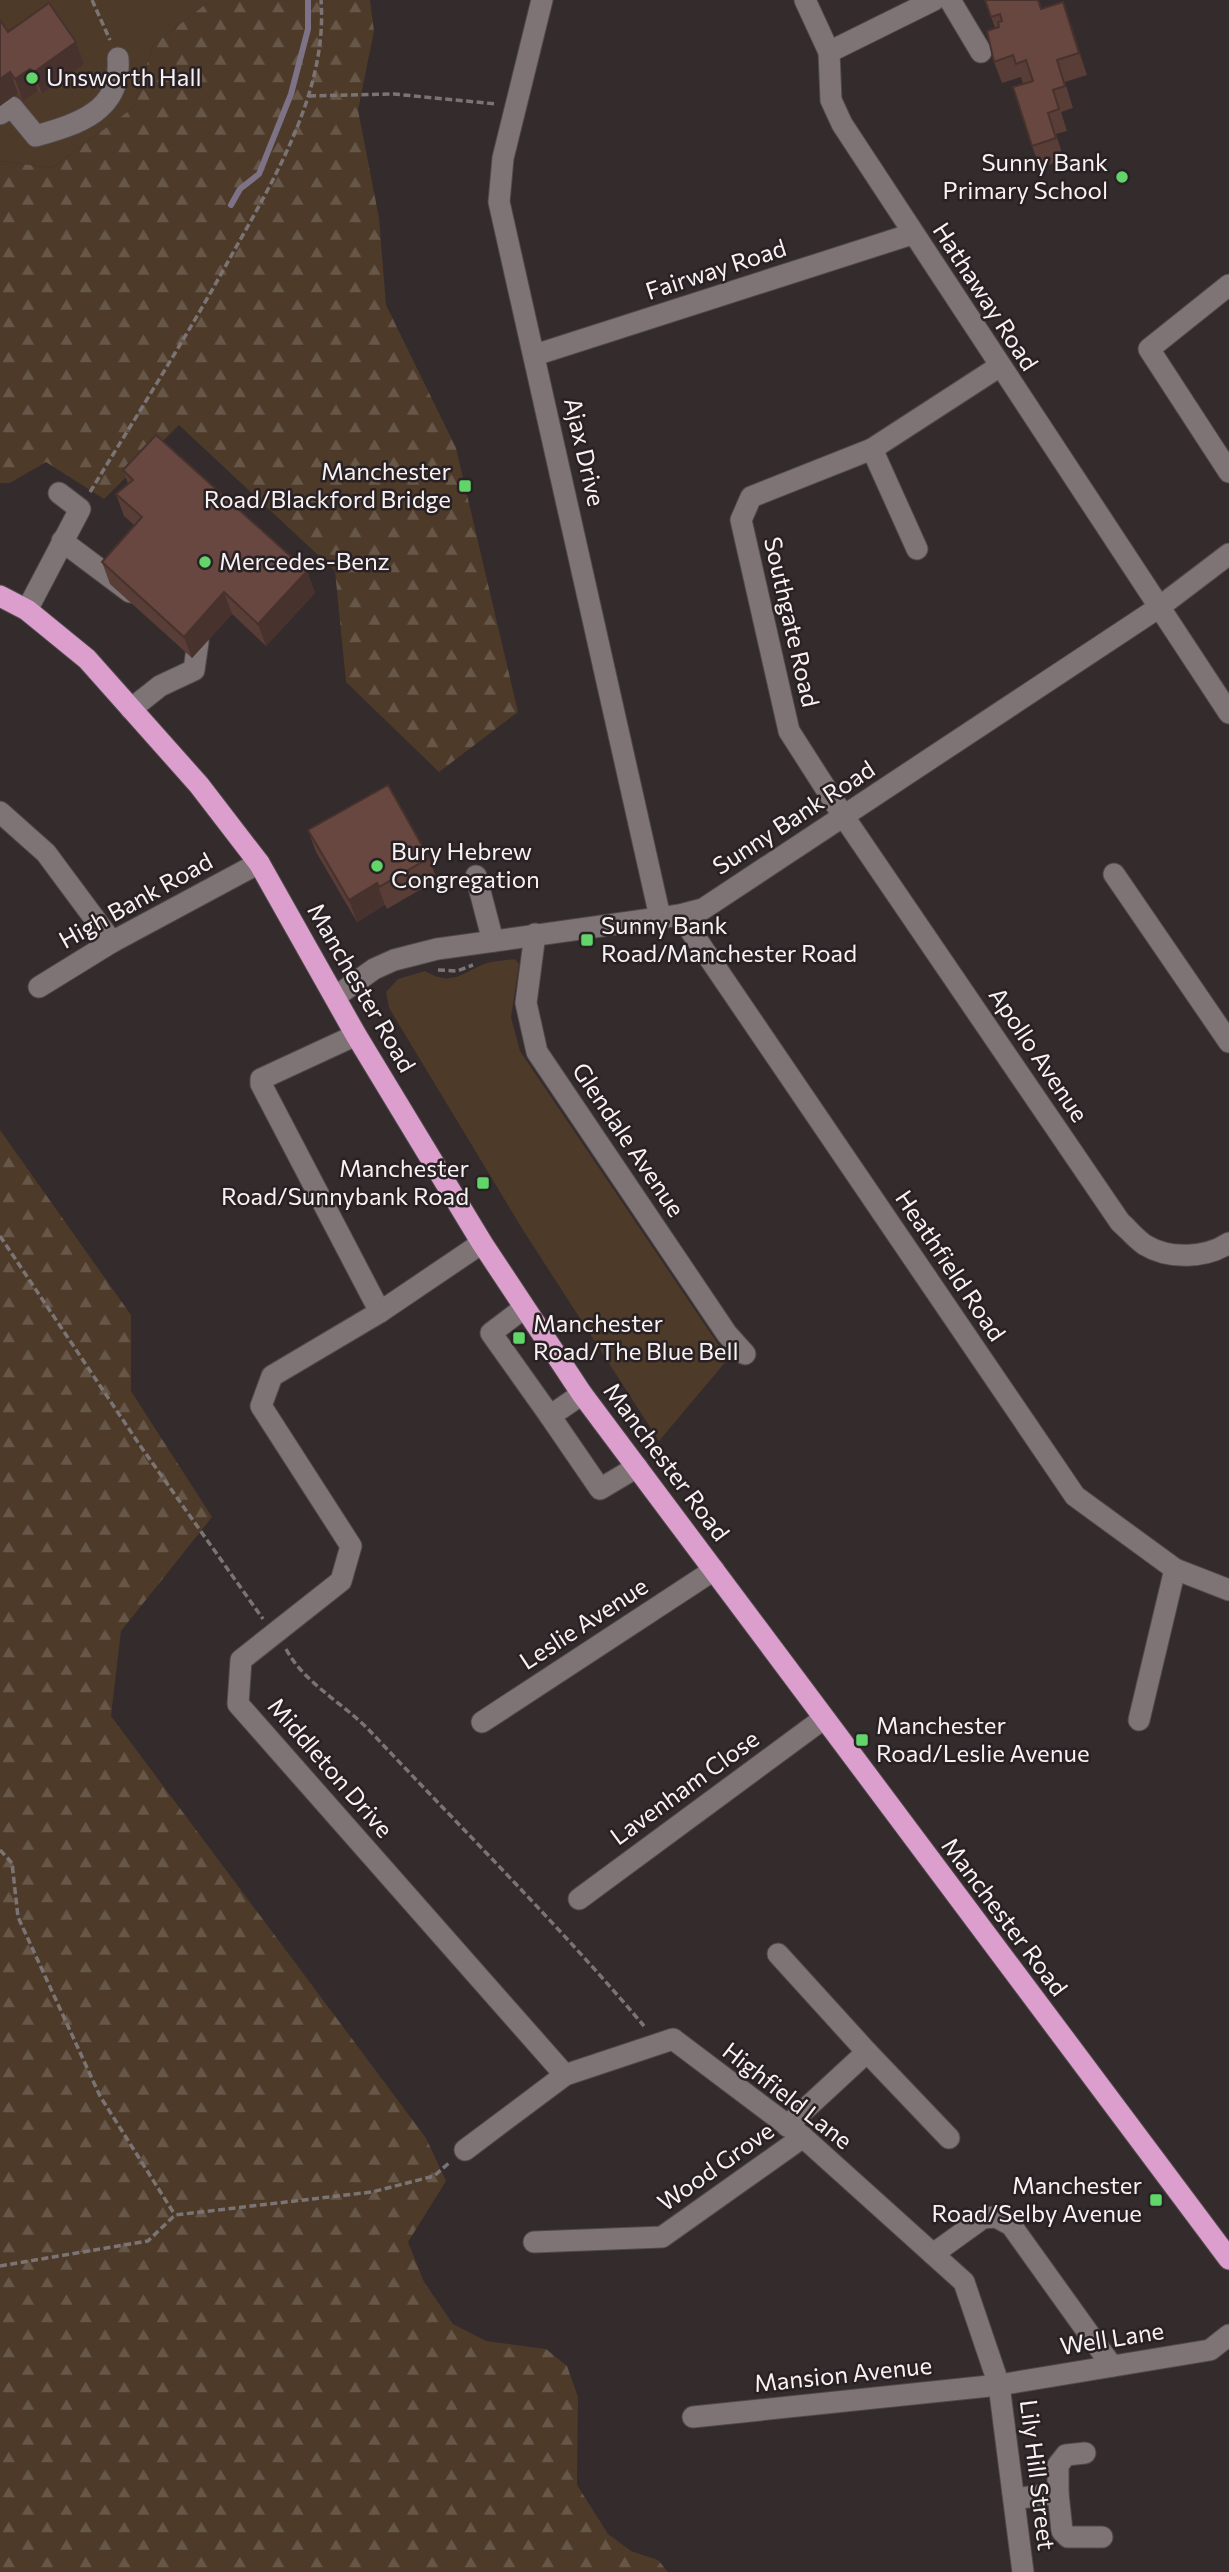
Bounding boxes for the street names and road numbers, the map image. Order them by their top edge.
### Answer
street label: Hathaway Road [928,217,1045,376]
street label: Fairway Road [642,232,789,305]
street label: Ajax Drive [559,395,612,509]
street label: Southgate Road [759,534,826,710]
street label: Sunny Bank Road [707,754,880,880]
street label: High Bank Road [53,846,217,954]
street label: Manchester Road [302,897,423,1077]
street label: Apollo Avenue [984,981,1095,1127]
street label: Glendale Avenue [567,1056,692,1222]
street label: Heathfield Road [890,1184,1012,1346]
street label: Manchester Road [598,1376,736,1546]
street label: Leslie Avenue [514,1571,653,1675]
street label: Middleton Drive [263,1691,400,1843]
street label: Lavenham Close [604,1723,764,1850]
street label: Manchester Road [936,1831,1074,2001]
street label: Highfield Lane [717,2035,859,2154]
street label: Wood Grove [651,2115,779,2216]
street label: Well Lane [1058,2315,1166,2360]
street label: Mansion Avenue [752,2350,933,2397]
street label: Lily Hill Street [1015,2398,1062,2552]

